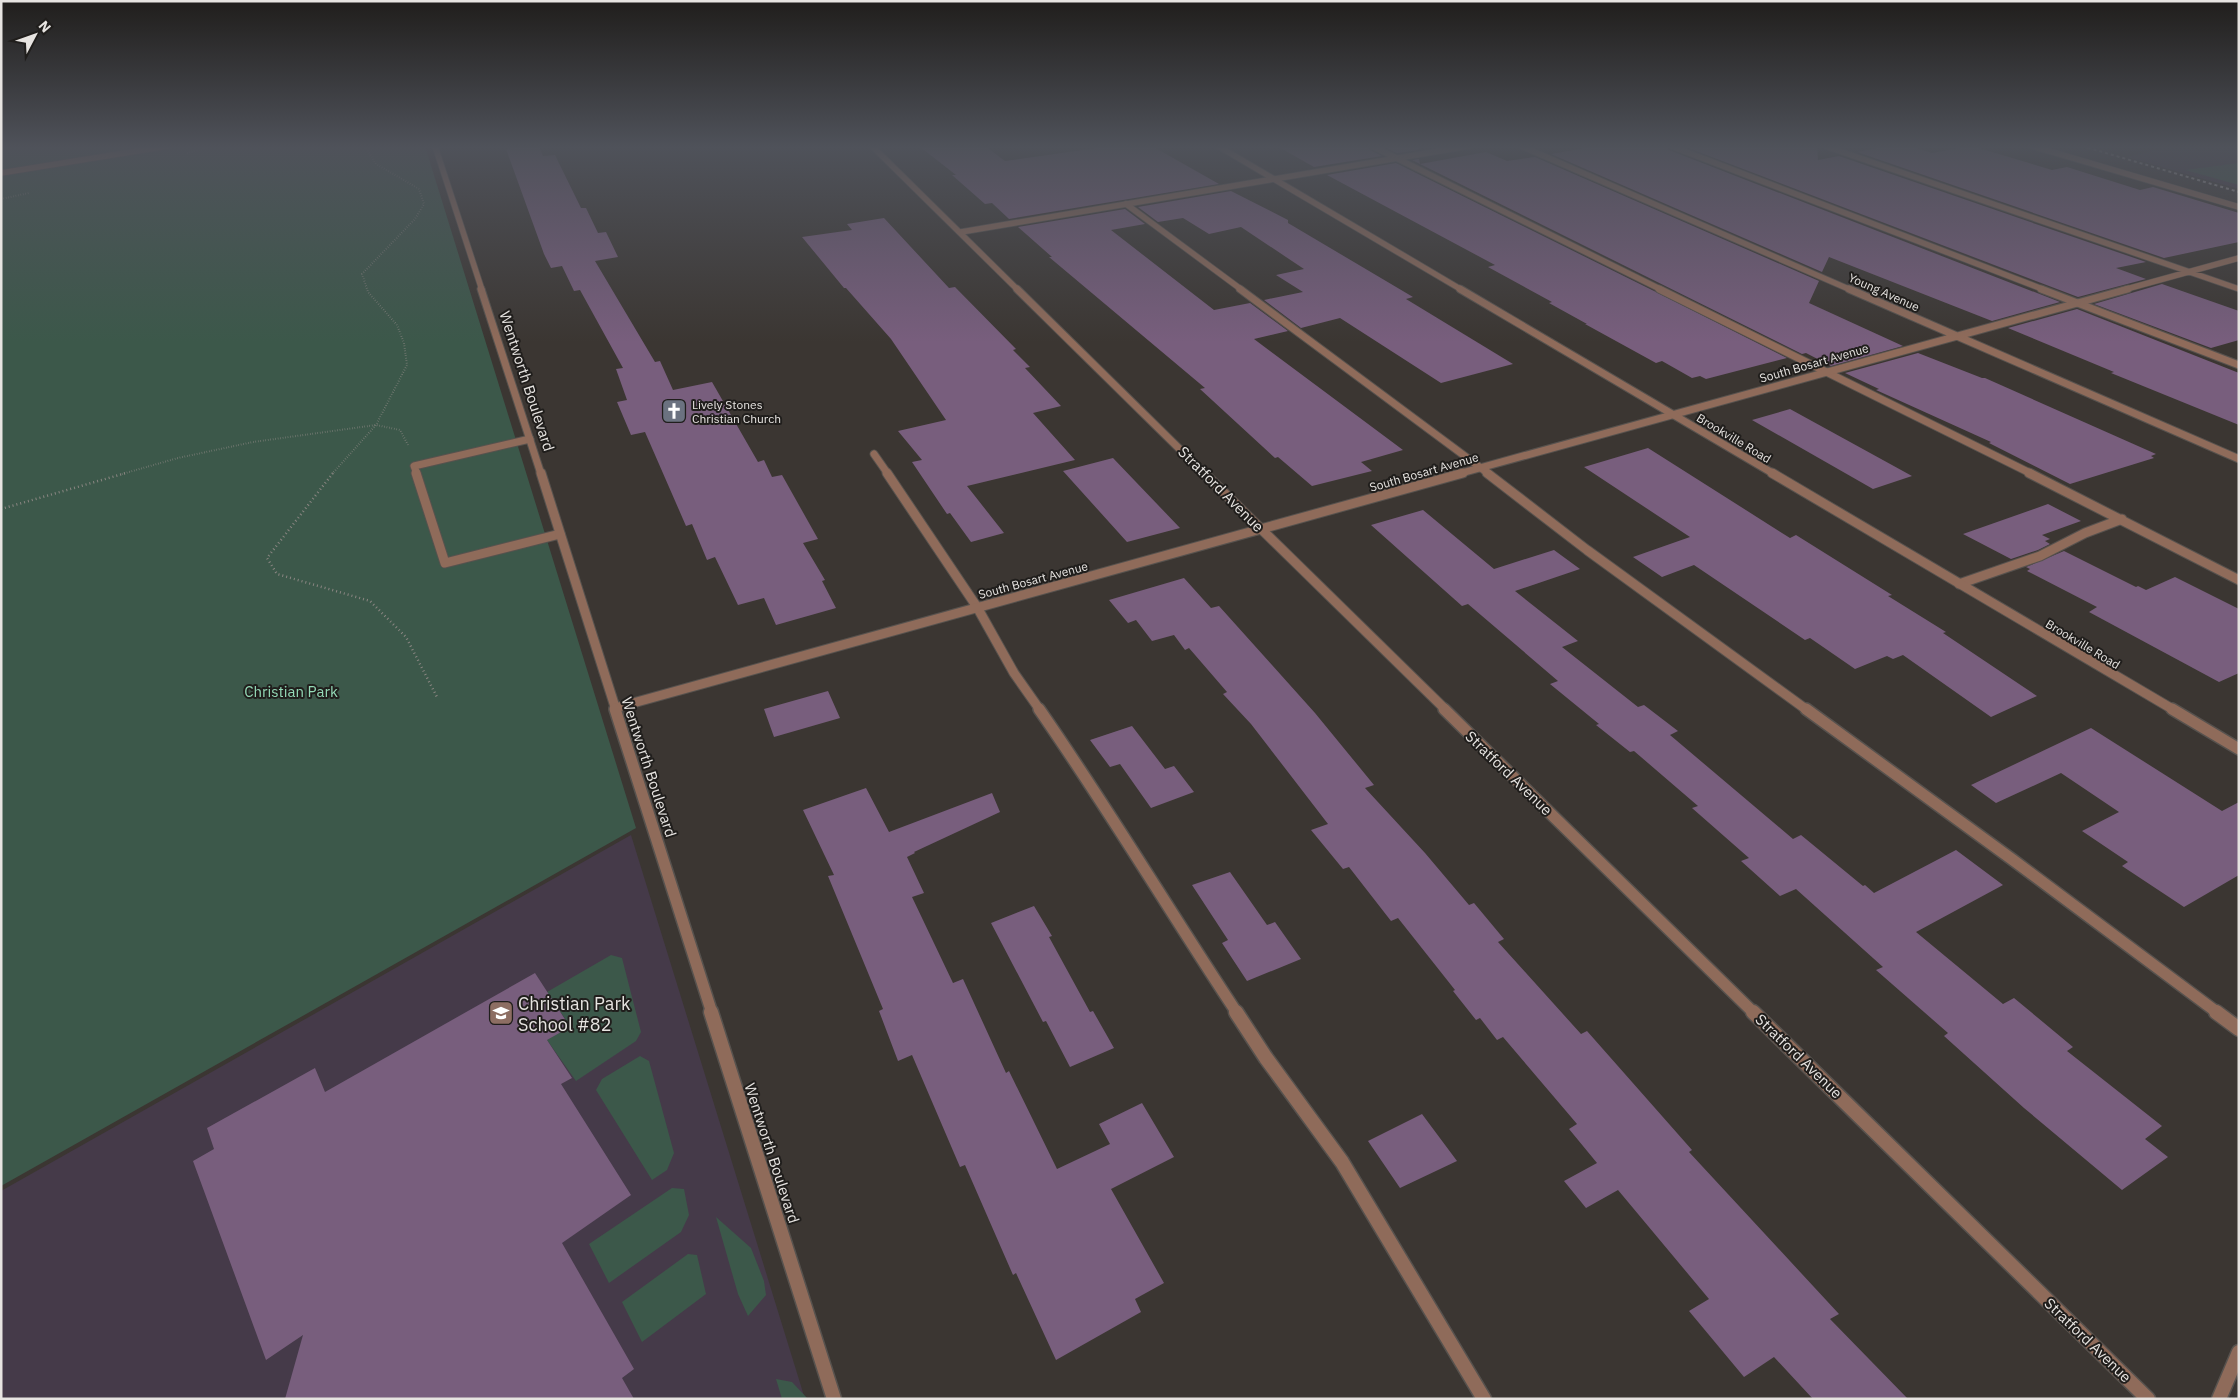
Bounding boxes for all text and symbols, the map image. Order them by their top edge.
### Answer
north arrow [10,10,60,60]
text: N [35,17,55,36]
street label: Young Avenue [1846,270,1922,314]
street label: Wentworth Boulevard [495,309,559,453]
street label: South Bosart Avenue [1758,340,1871,386]
place label: Lively Stones Christian Church [692,397,781,426]
church icon: Lively Stones Christian Church [661,398,687,424]
street label: Brookville Road [1694,410,1774,466]
street label: Stratford Avenue [1174,442,1268,536]
street label: South Bosart Avenue [1368,449,1481,495]
street label: South Bosart Avenue [977,558,1090,602]
street label: Brookville Road [2043,616,2123,672]
park label: Christian Park [244,682,338,701]
street label: Wentworth Boulevard [617,695,681,839]
street label: Stratford Avenue [1462,727,1556,819]
place label: Christian Park School #82 [518,992,631,1036]
school or university icon: Christian Park School #82 [488,1000,514,1026]
street label: Stratford Avenue [1752,1010,1846,1102]
street label: Wentworth Boulevard [740,1081,804,1225]
street label: Stratford Avenue [2041,1294,2135,1386]

